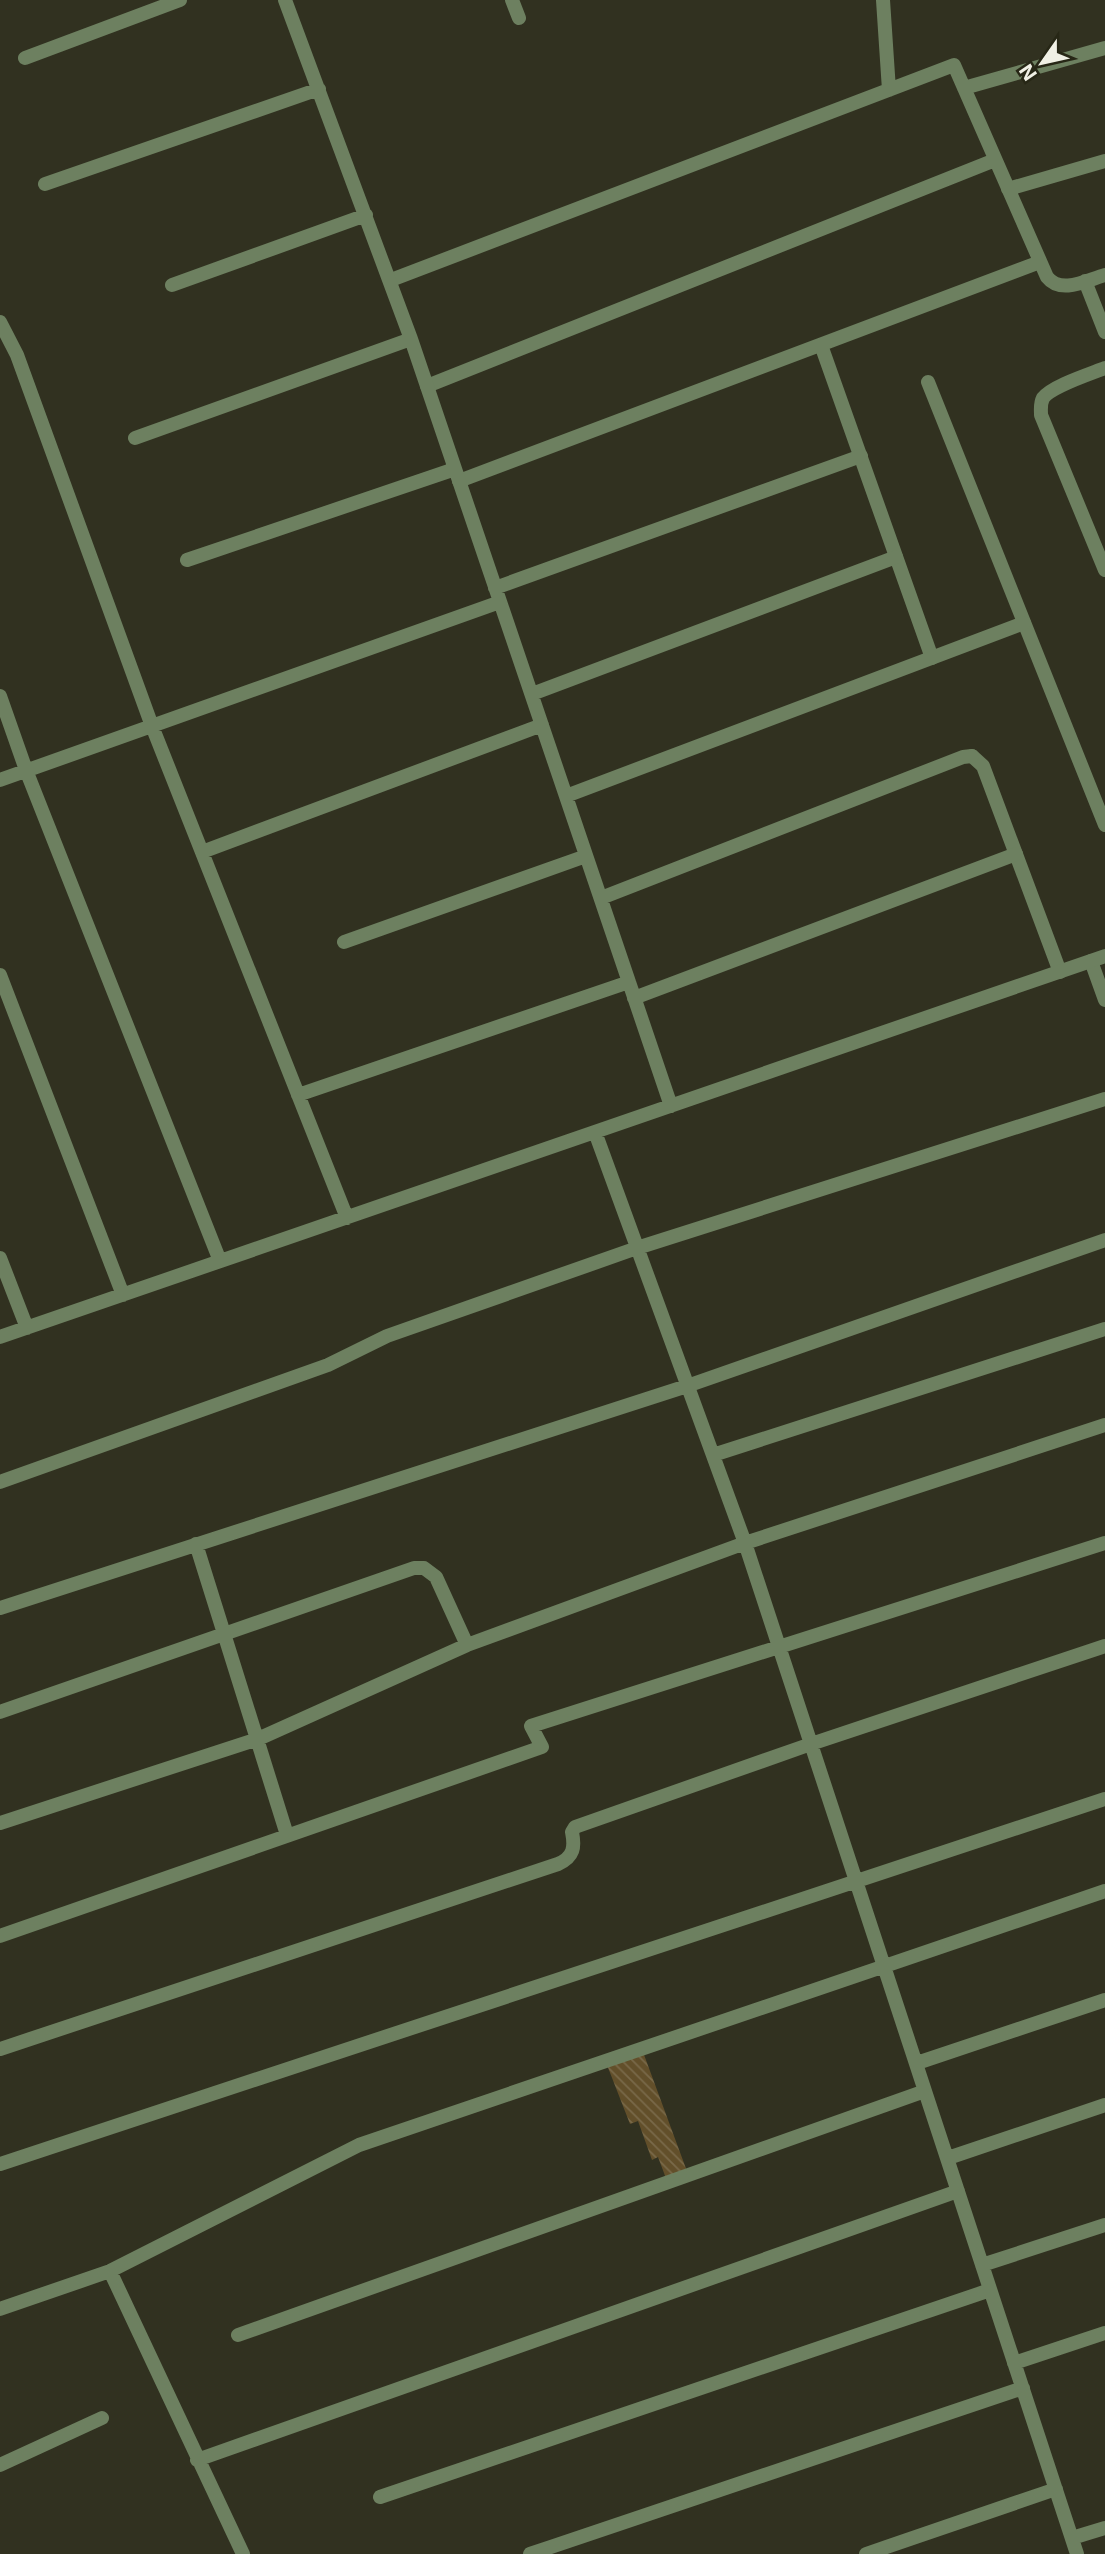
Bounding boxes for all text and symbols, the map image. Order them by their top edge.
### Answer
north arrow [1007,28,1077,98]
text: N [1015,60,1042,85]

